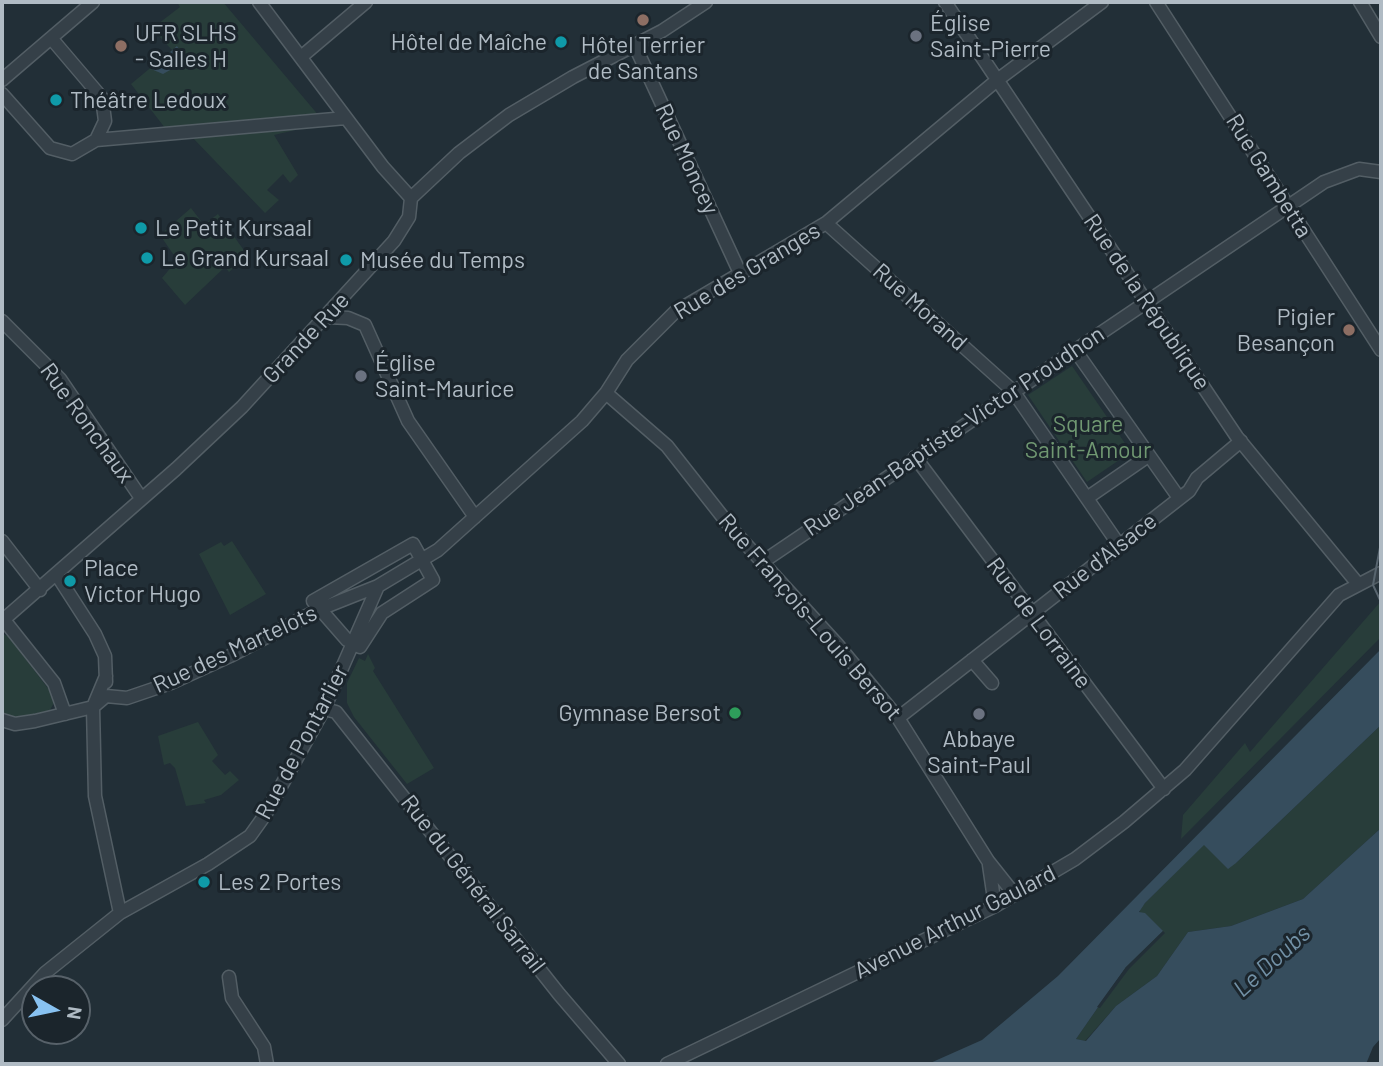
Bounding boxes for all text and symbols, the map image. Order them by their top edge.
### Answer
place label: Église Saint-Pierre [930,9,1051,63]
marker: Hôtel Terrier de Santans [635,12,651,28]
place label: UFR SLHS - Salles H [135,19,237,73]
place label: Hôtel de Maîche [391,28,547,56]
marker: Église Saint-Pierre [908,28,924,44]
place label: Hôtel Terrier de Santans [581,31,705,85]
marker: Hôtel de Maîche [553,34,569,50]
marker: UFR SLHS - Salles H [113,38,129,54]
place label: Théâtre Ledoux [70,86,226,114]
marker: Théâtre Ledoux [48,92,64,108]
street label: Rue Moncey [649,99,725,219]
street label: Rue Gambetta [1220,109,1318,243]
street label: Rue de la République [1078,209,1216,395]
place label: Le Petit Kursaal [155,214,312,242]
street label: Rue des Granges [669,217,825,325]
marker: Le Petit Kursaal [133,220,149,236]
place label: Le Grand Kursaal [161,244,329,272]
place label: Musée du Temps [360,246,525,274]
marker: Le Grand Kursaal [139,250,155,266]
marker: Musée du Temps [338,252,354,268]
street label: Rue Morand [867,258,973,356]
street label: Grande Rue [257,287,355,389]
place label: Pigier Besançon [1237,303,1335,357]
street label: Rue Jean-Baptiste-Victor Proudhon [799,320,1109,542]
marker: Pigier Besançon [1341,322,1357,338]
place label: Église Saint-Maurice [375,349,514,403]
street label: Rue Ronchaux [34,358,140,488]
marker: Église Saint-Maurice [353,368,369,384]
park label: Square Saint-Amour [1025,410,1151,464]
street label: Rue d'Alsace [1048,507,1162,605]
street label: Rue François-Louis Bersot [713,508,907,726]
street label: Rue de Lorraine [981,552,1097,694]
place label: Place Victor Hugo [84,554,201,608]
marker: Place Victor Hugo [62,573,78,589]
street label: Rue des Martelots [149,599,321,699]
street label: Rue de Pontarlier [250,660,354,824]
place label: Gymnase Bersot [558,699,721,727]
marker: Gymnase Bersot [727,705,743,721]
marker: Abbaye Saint-Paul [971,706,987,722]
place label: Abbaye Saint-Paul [927,725,1031,779]
street label: Rue du Général Sarrail [395,789,551,979]
street label: Avenue Arthur Gaulard [850,859,1060,985]
place label: Les 2 Portes [218,868,341,896]
marker: Les 2 Portes [196,874,212,890]
water label: Le Doubs [1228,919,1316,1003]
north arrow [21,975,91,1045]
text: N [63,1005,88,1021]

